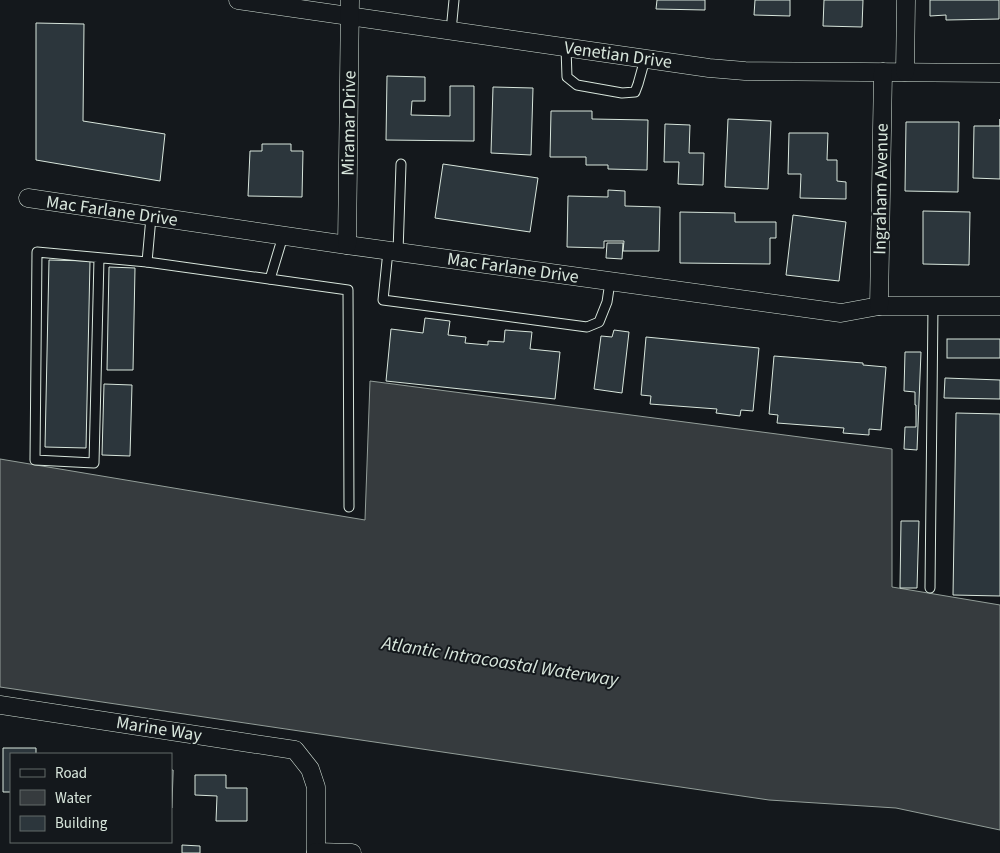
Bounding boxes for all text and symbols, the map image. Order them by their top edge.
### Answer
street label: Venetian Drive [562,35,674,75]
street label: Miramar Drive [336,70,362,176]
street label: Ingraham Avenue [867,123,895,255]
street label: Mac Farlane Drive [45,189,179,233]
street label: Mac Farlane Drive [446,246,580,290]
water label: Atlantic Intracoastal Waterway [379,630,622,694]
street label: Marine Way [114,710,204,748]
legend [10,753,172,843]
text: Road [55,763,87,784]
text: Water [55,788,92,809]
text: Building [55,813,108,834]

